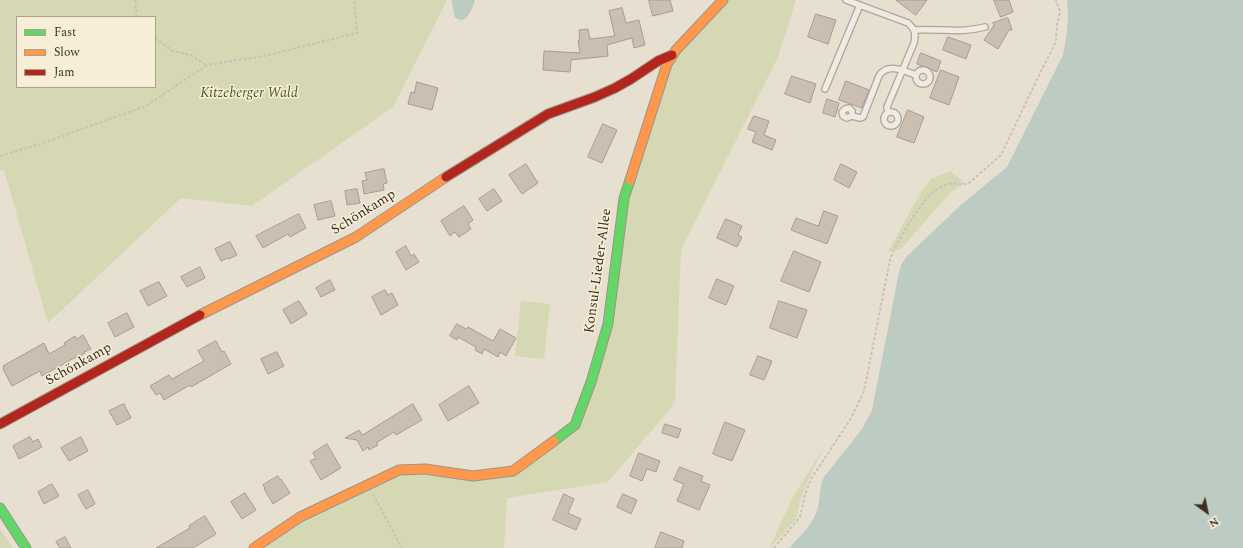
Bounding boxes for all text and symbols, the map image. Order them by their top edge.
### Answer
legend [16,16,156,88]
text: Fast [54,23,76,42]
text: Slow [54,43,79,62]
text: Jam [54,63,75,82]
park label: Kitzeberger Wald [200,86,298,102]
street label: Schönkamp [329,187,399,239]
street label: Konsul-Lieder-Allee [582,208,616,334]
street label: Schönkamp [43,340,115,390]
north arrow [1187,492,1227,532]
text: N [1205,513,1222,532]

